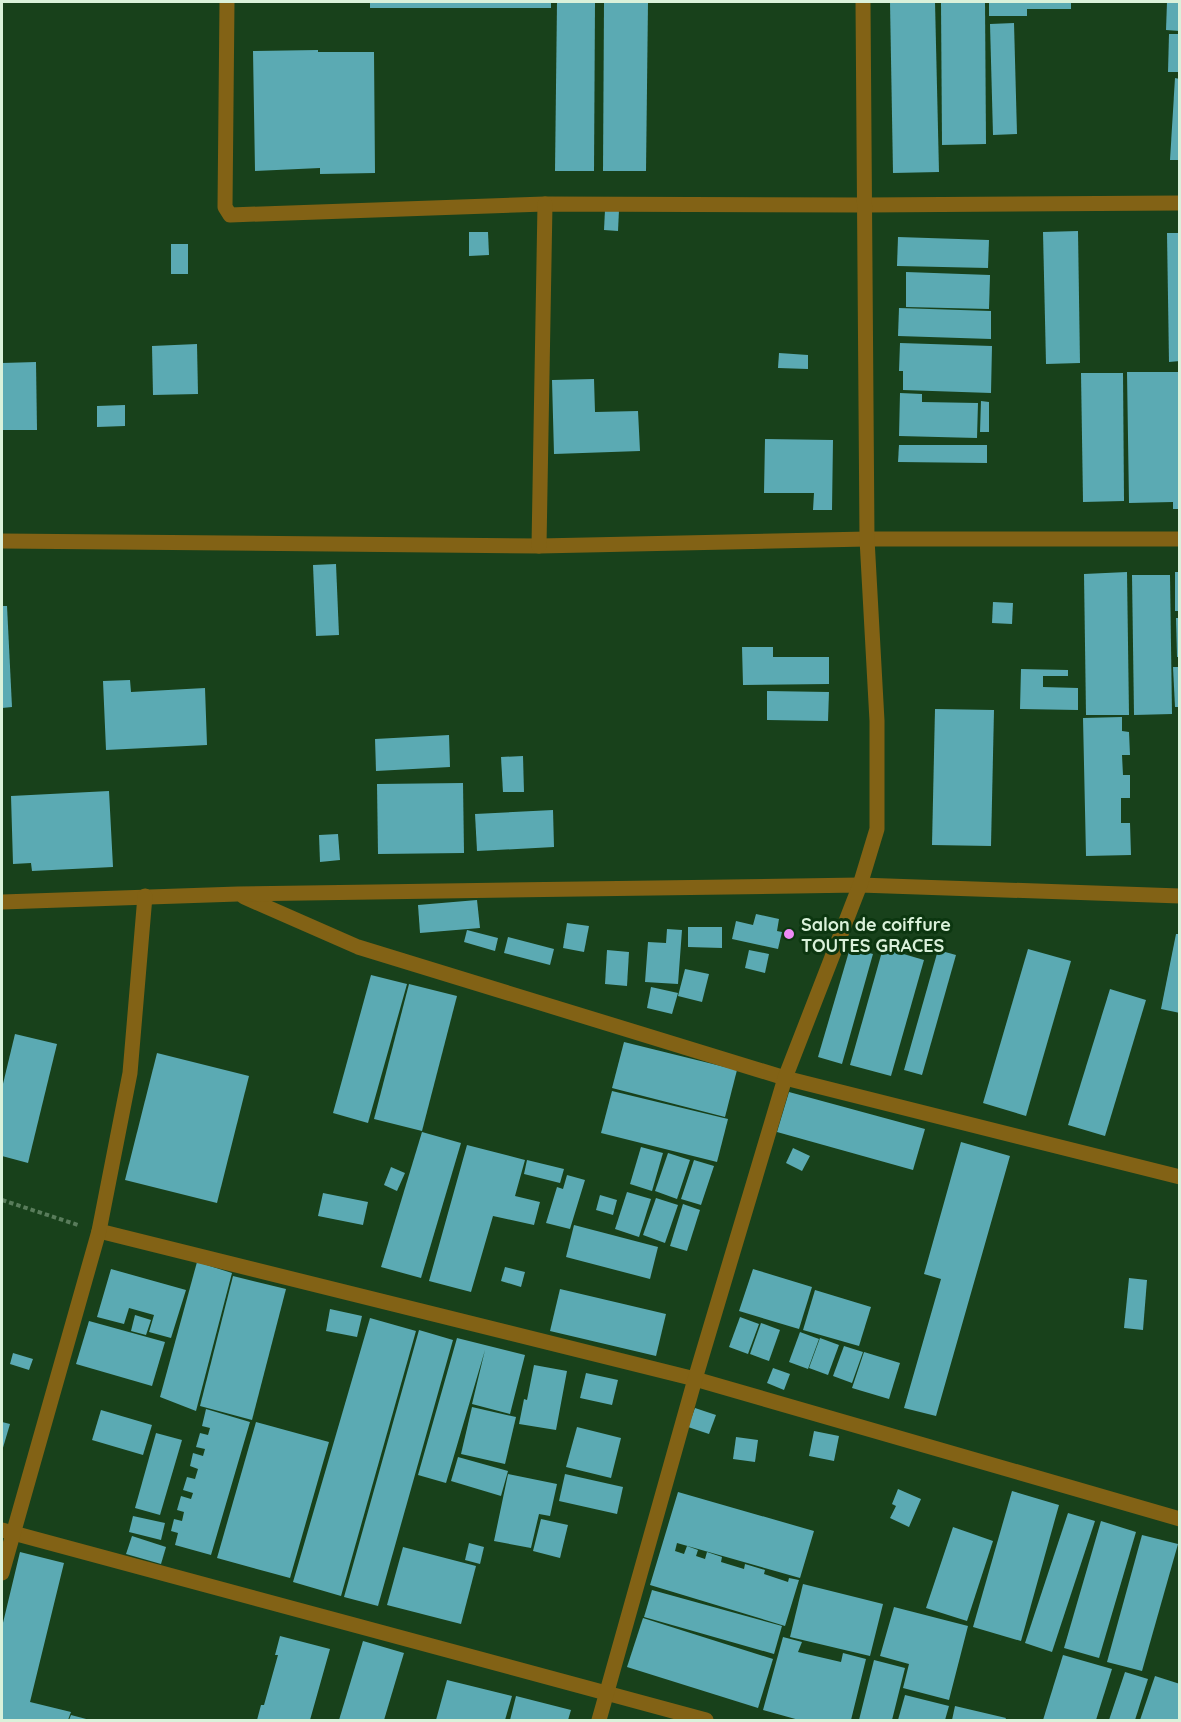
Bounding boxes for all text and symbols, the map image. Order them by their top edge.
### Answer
place label: Salon de coiffure TOUTES GRACES [801,913,951,957]
marker: Salon de coiffure TOUTES GRACES [782,927,796,941]

